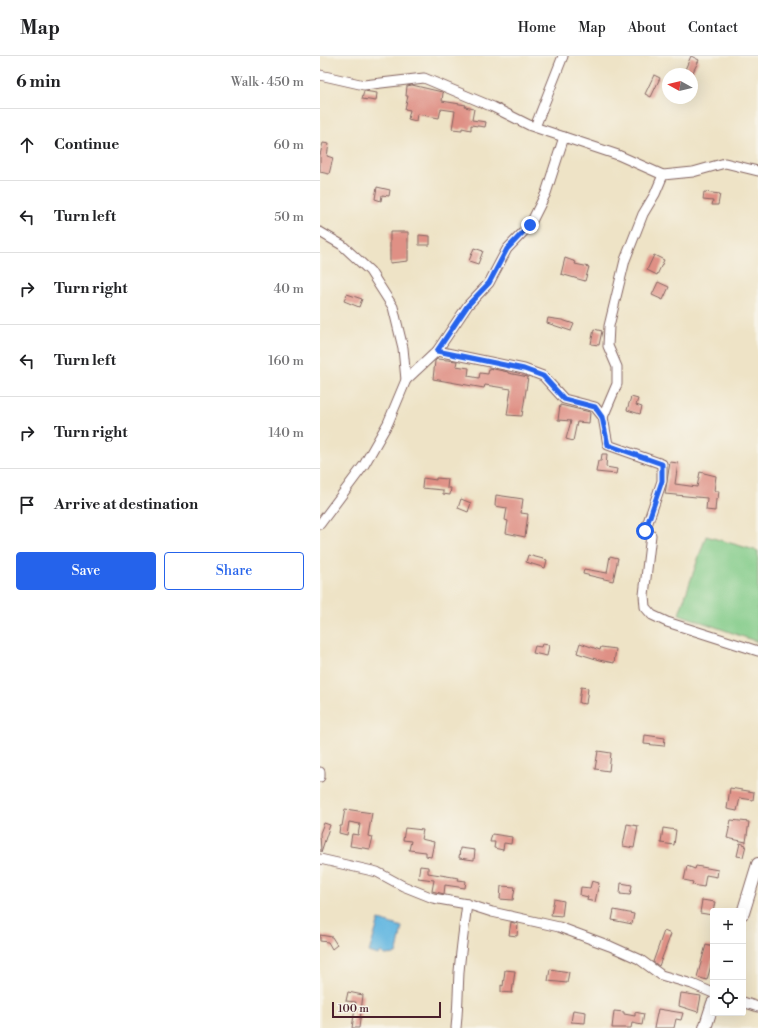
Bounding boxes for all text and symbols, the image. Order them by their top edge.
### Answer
text: Map [20,16,60,40]
text: Home [518,19,556,37]
text: Map [578,19,606,37]
text: About [628,19,666,37]
text: Contact [688,19,738,37]
north arrow [662,68,698,104]
text: 6 min [16,71,61,93]
text: Walk · 450 m [231,74,304,90]
icon: ahead [16,134,38,156]
text: Continue [54,135,119,154]
text: 60 m [273,137,304,153]
icon: left [16,206,38,228]
text: Turn left [54,207,116,226]
text: 50 m [274,209,304,225]
route end [521,216,539,234]
icon: right [16,278,38,300]
text: Turn right [54,279,128,298]
text: 40 m [274,281,304,297]
icon: left [16,350,38,372]
text: Turn left [54,351,116,370]
text: 160 m [268,353,304,369]
icon: right [16,422,38,444]
text: Turn right [54,423,128,442]
text: 140 m [268,425,304,441]
icon: arrive [16,494,38,516]
text: Arrive at destination [54,495,198,514]
route start [636,522,654,540]
button: Save [16,552,156,590]
button: Share [164,552,304,590]
map controls [710,908,746,1016]
button: + [710,908,746,944]
button: − [710,944,746,980]
button: locate [710,980,746,1016]
scale bar [332,1000,441,1019]
text: 100 m [338,1002,369,1016]

